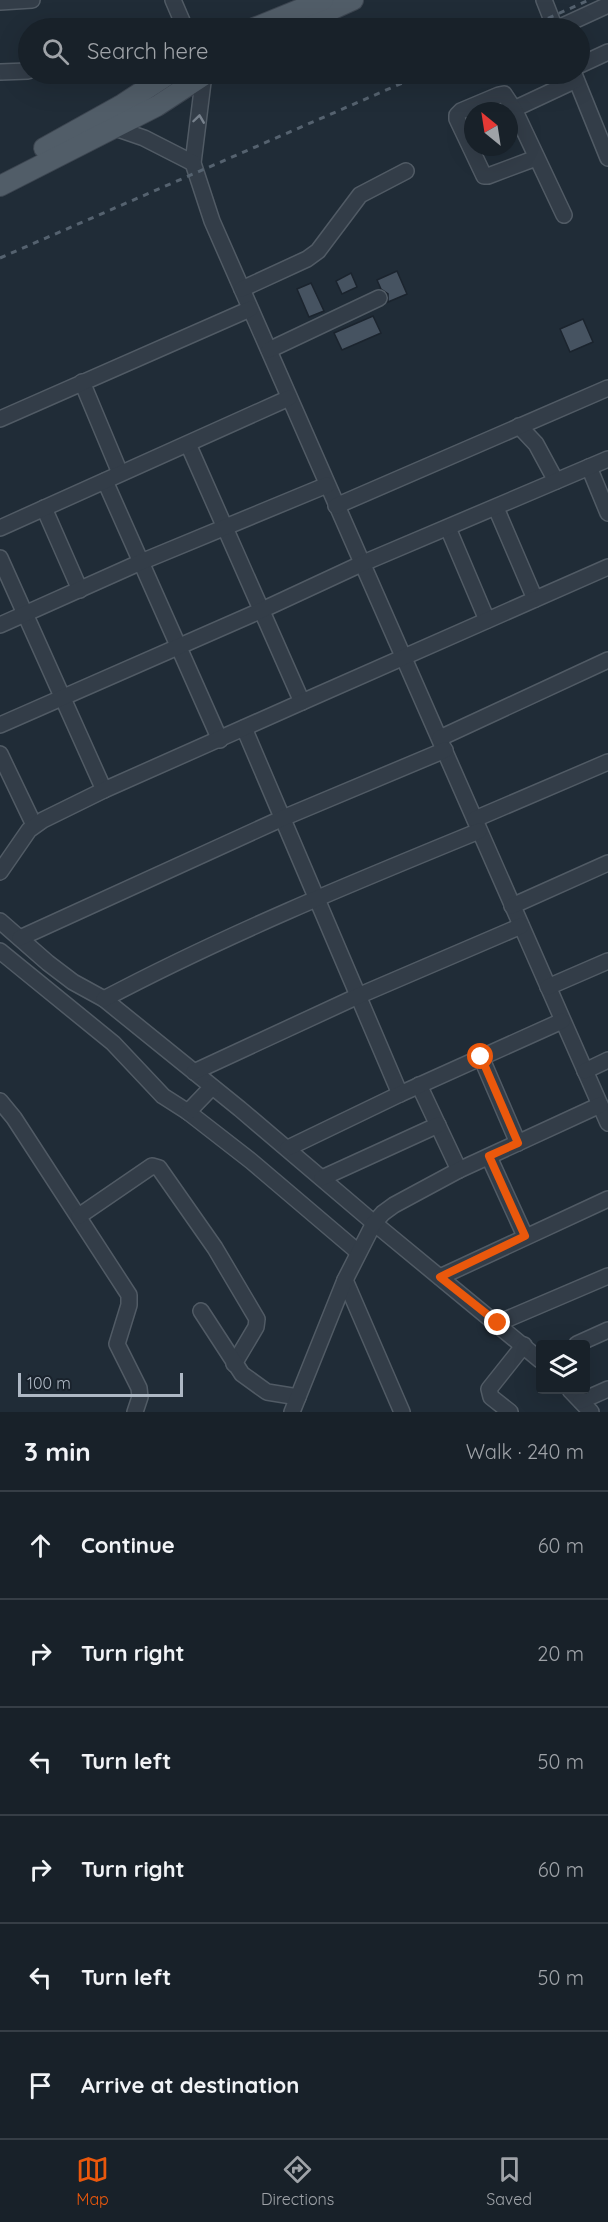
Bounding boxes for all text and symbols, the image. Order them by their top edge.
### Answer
search box [18,18,590,84]
icon: search [39,35,72,68]
text: Search here [87,37,208,65]
north arrow [464,102,518,156]
one-way arrow [192,114,204,124]
route start [467,1043,493,1069]
route end [484,1309,510,1335]
map controls [536,1340,590,1394]
button: layers [536,1340,590,1394]
scale bar [18,1370,183,1398]
text: 100 m [27,1373,71,1393]
text: 3 min [24,1435,91,1468]
text: Walk · 240 m [466,1439,584,1464]
icon: ahead [24,1529,57,1562]
text: Continue [81,1531,175,1559]
text: 60 m [538,1533,584,1558]
icon: right [24,1637,57,1670]
text: Turn right [81,1639,185,1667]
text: 20 m [537,1641,584,1666]
icon: left [24,1745,57,1778]
text: Turn left [81,1747,171,1775]
text: 50 m [538,1749,584,1774]
icon: right [24,1853,57,1886]
text: Turn right [81,1855,185,1883]
text: 60 m [538,1857,584,1882]
icon: left [24,1961,57,1994]
text: Turn left [81,1963,171,1991]
text: 50 m [538,1965,584,1990]
icon: arrive [24,2069,57,2102]
text: Arrive at destination [81,2071,299,2099]
tab: Map [76,2153,109,2209]
tab: Directions [261,2153,334,2209]
tab: Saved [486,2153,532,2209]

